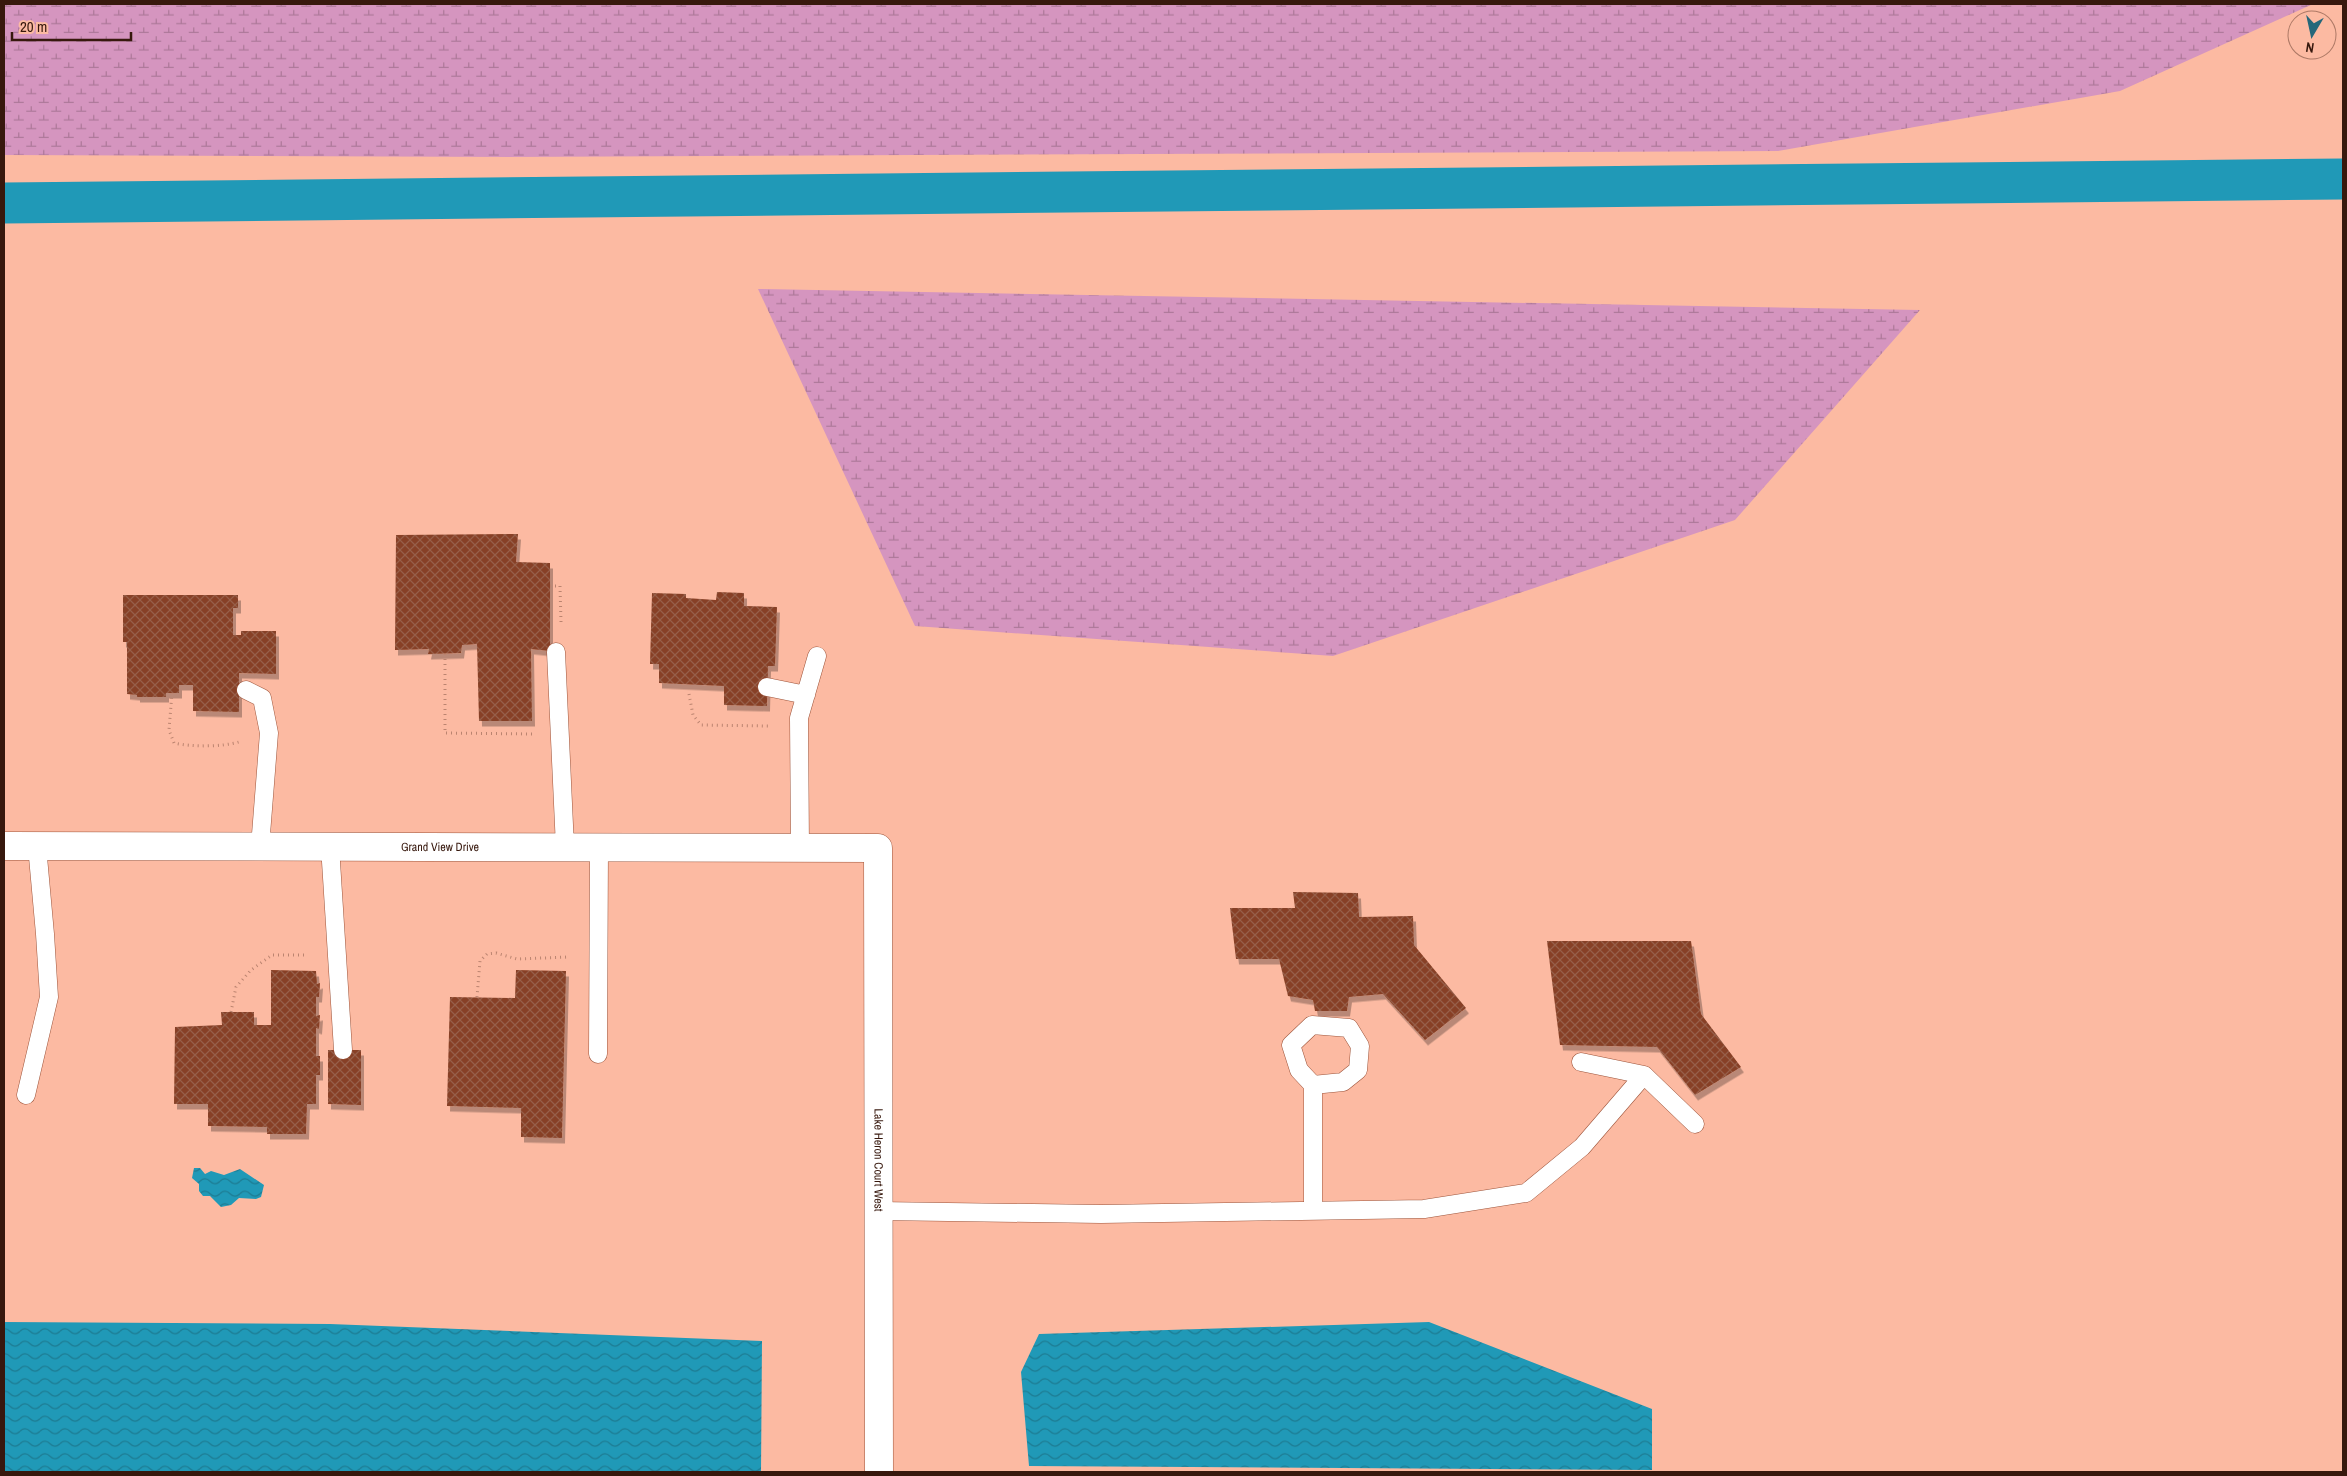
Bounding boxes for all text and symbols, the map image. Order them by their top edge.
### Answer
scale bar [12,10,131,42]
north arrow [2287,10,2337,60]
text: 20 m [20,16,47,37]
text: N [2304,38,2315,57]
street label: Grand View Drive [401,839,479,855]
street label: Lake Heron Court West [870,1109,887,1212]

